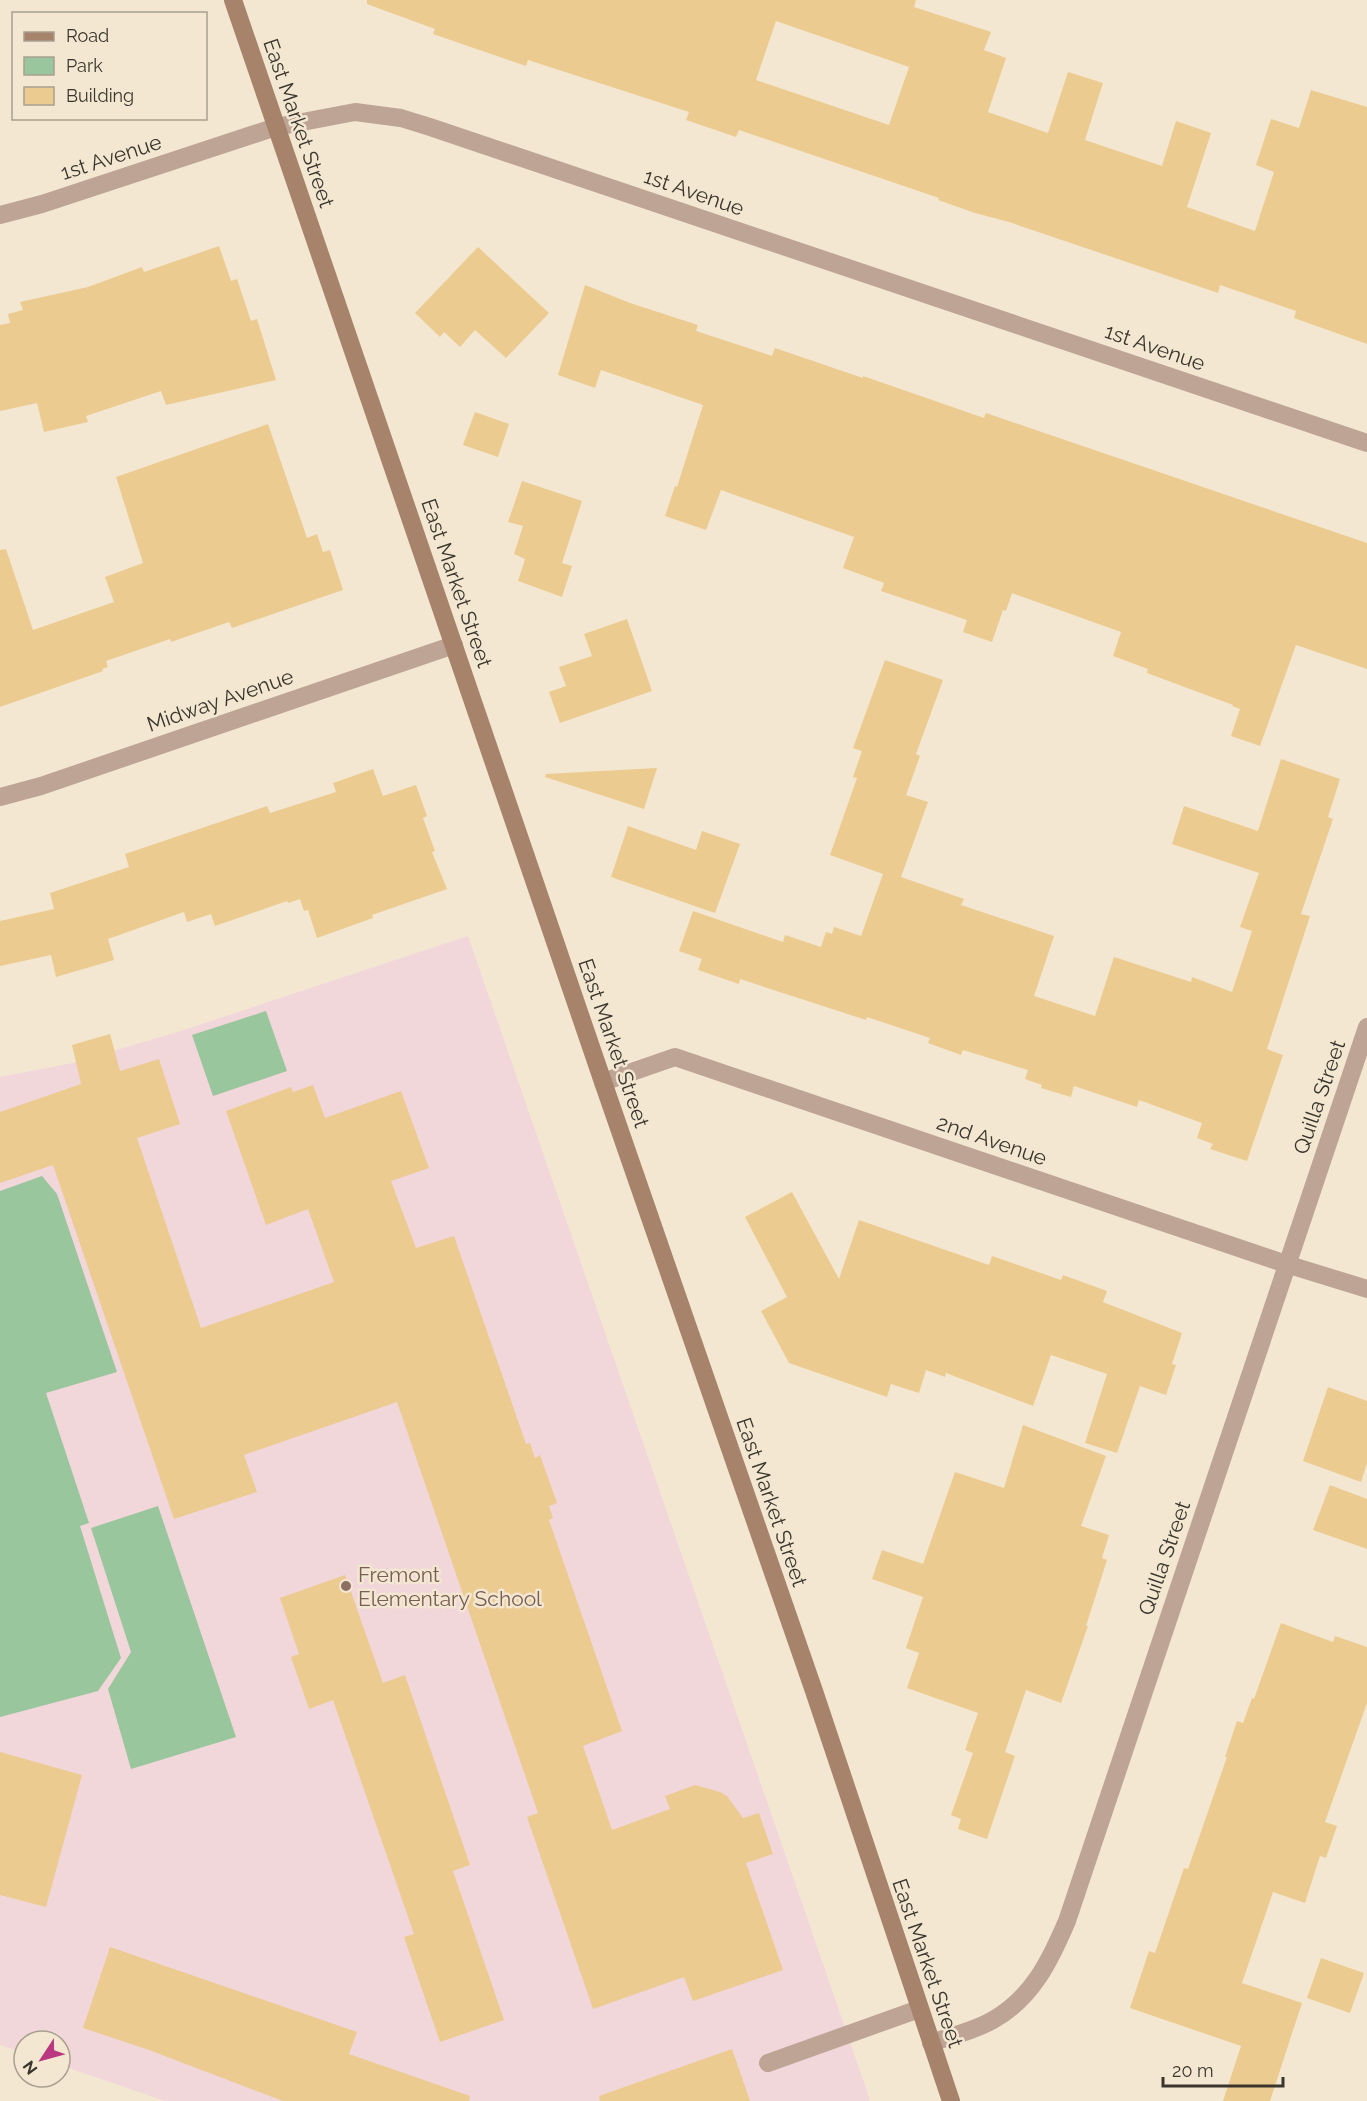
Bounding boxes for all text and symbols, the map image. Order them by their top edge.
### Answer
legend [12,12,207,120]
text: Road [66,25,109,46]
street label: East Market Street [258,35,340,211]
text: Park [66,55,103,76]
text: Building [66,85,134,106]
street label: 1st Avenue [57,129,165,185]
street label: 1st Avenue [640,163,748,221]
street label: 1st Avenue [1101,318,1209,376]
street label: East Market Street [416,495,498,671]
street label: Midway Avenue [144,663,296,737]
street label: East Market Street [573,955,655,1131]
street label: Quilla Street [1288,1037,1350,1157]
street label: 2nd Avenue [934,1110,1050,1170]
street label: East Market Street [731,1414,813,1590]
street label: Quilla Street [1133,1498,1195,1618]
place label: Fremont Elementary School [358,1562,542,1611]
marker: Fremont Elementary School [339,1579,353,1593]
street label: East Market Street [887,1875,969,2051]
north arrow [12,2029,72,2089]
scale bar [1163,2050,1283,2088]
text: N [19,2057,42,2078]
text: 20 m [1172,2060,1214,2081]

